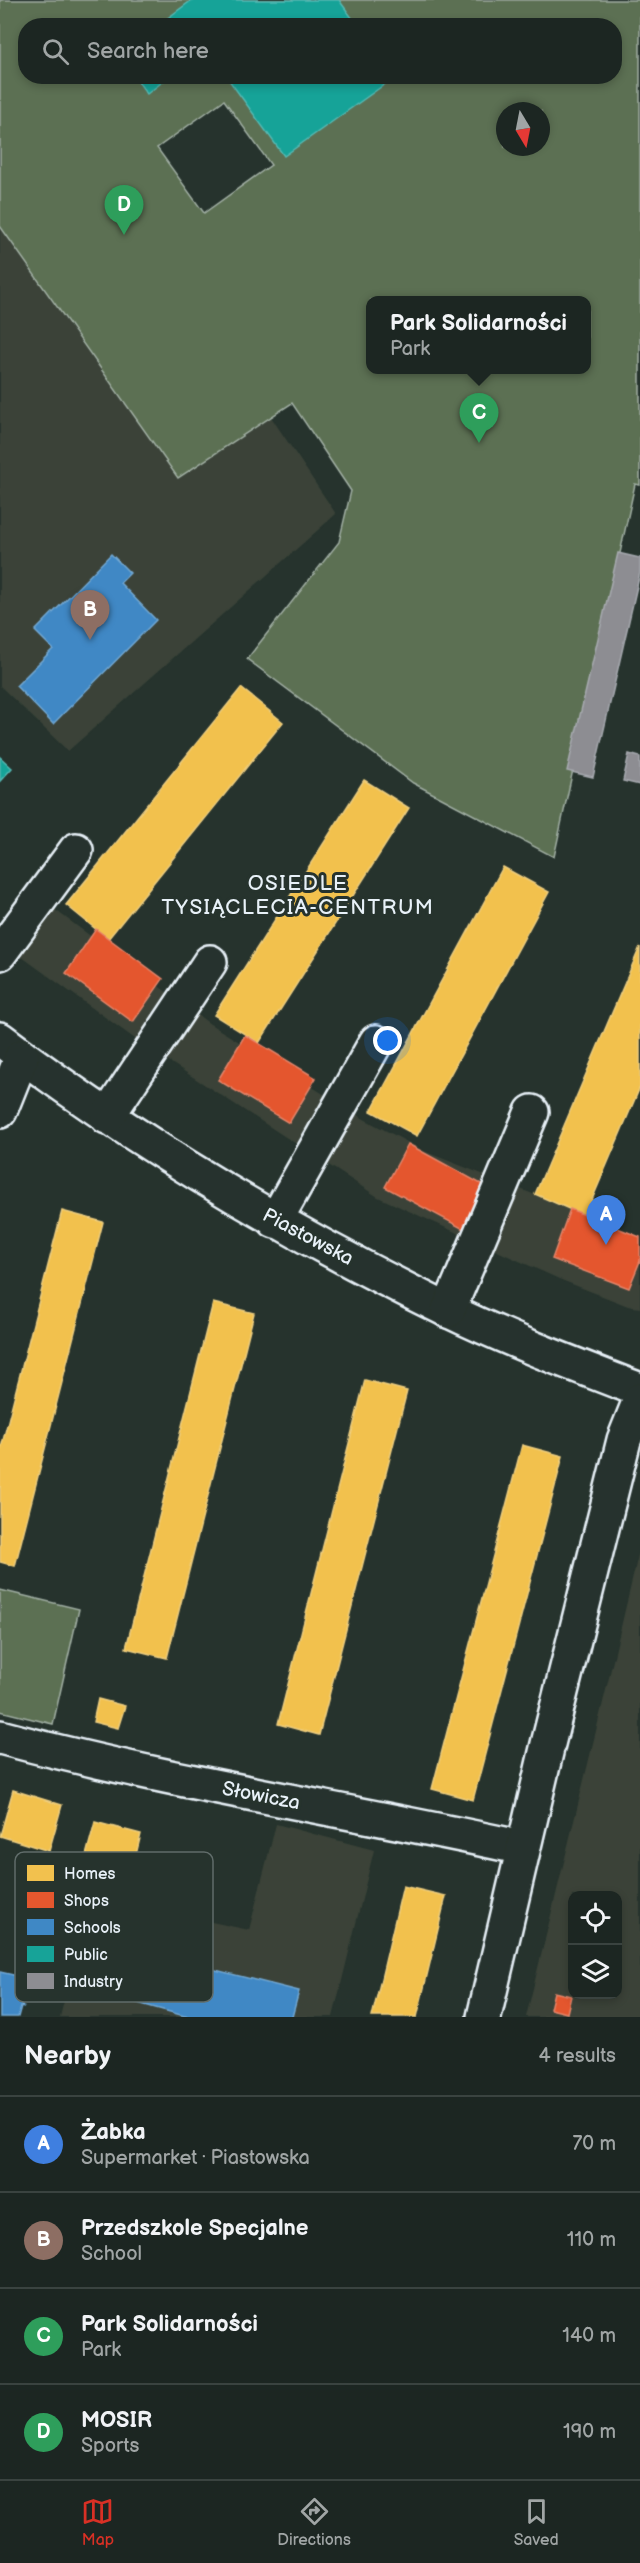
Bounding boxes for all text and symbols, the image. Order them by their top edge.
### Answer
search box [18,18,622,84]
icon: search [39,35,72,68]
text: Search here [87,38,209,65]
north arrow [496,102,550,156]
pin: D [104,186,144,235]
popup [366,296,591,374]
text: Park Solidarności [390,310,567,337]
text: Park [390,337,430,361]
pin: C [460,394,498,443]
pin: B [70,590,110,640]
district label: OSIEDLE TYSIĄCLECIA-CENTRUM [162,871,434,920]
your location [373,1026,402,1055]
pin: A [586,1196,626,1245]
street label: Piastowska [258,1203,358,1271]
street label: Słowicza [220,1777,302,1815]
legend [15,1852,213,2002]
text: Homes [64,1865,116,1884]
map controls [568,1891,622,1999]
button: locate [568,1891,622,1945]
text: Shops [64,1892,109,1911]
text: Schools [64,1919,121,1938]
button: layers [568,1945,622,1999]
text: Public [64,1946,108,1965]
text: Industry [64,1973,123,1992]
text: Nearby [24,2041,111,2072]
text: 4 results [538,2044,616,2068]
text: Żabka [81,2119,146,2146]
text: A [37,2132,50,2156]
text: 70 m [572,2132,616,2156]
text: Supermarket · Piastowska [81,2146,310,2170]
text: Przedszkole Specjalne [81,2215,308,2242]
text: B [36,2228,51,2252]
text: 110 m [567,2228,616,2252]
text: School [81,2242,142,2266]
text: Park Solidarności [81,2311,258,2338]
text: C [36,2324,51,2348]
text: 140 m [562,2324,616,2348]
text: Park [81,2338,121,2362]
text: MOSIR [81,2407,152,2434]
text: D [37,2420,50,2444]
text: 190 m [563,2420,616,2444]
text: Sports [81,2434,139,2458]
tab: Map [81,2495,114,2550]
tab: Directions [277,2495,351,2550]
tab: Saved [514,2495,559,2550]

